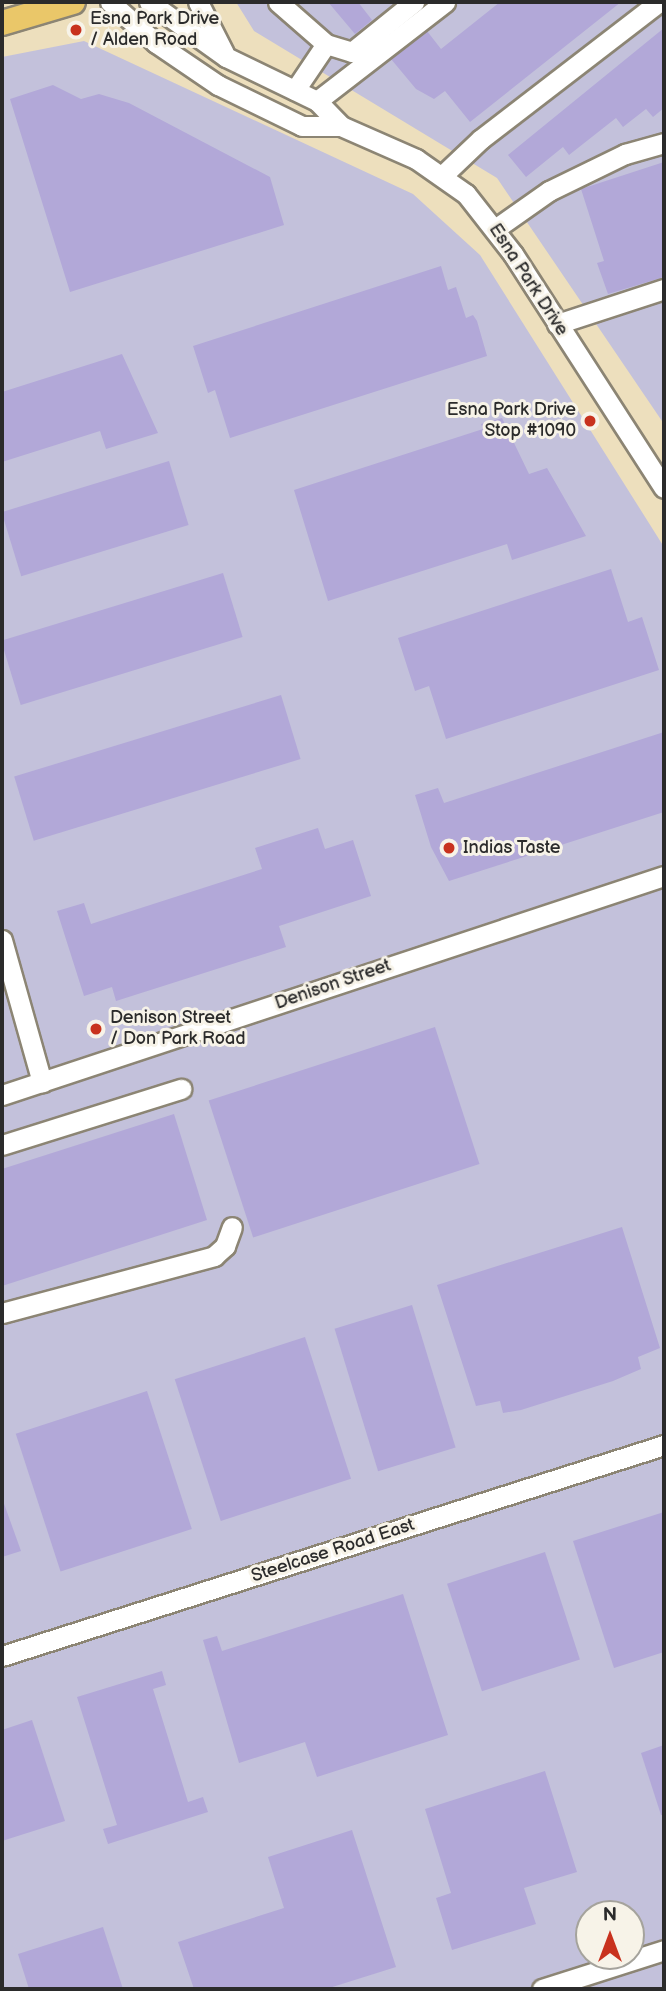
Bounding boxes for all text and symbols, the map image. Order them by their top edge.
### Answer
place label: Esna Park Drive / Alden Road [90,9,219,52]
marker: Esna Park Drive / Alden Road [68,22,84,38]
street label: Esna Park Drive [484,220,572,340]
place label: Esna Park Drive Stop #1090 [447,400,576,442]
marker: Esna Park Drive Stop #1090 [582,413,598,429]
place label: Indias Taste [463,837,561,859]
marker: Indias Taste [441,840,457,856]
street label: Denison Street [272,955,394,1015]
place label: Denison Street / Don Park Road [110,1008,246,1050]
marker: Denison Street / Don Park Road [88,1021,104,1037]
street label: Steelcase Road East [249,1514,417,1588]
north arrow [575,1900,645,1970]
text: N [603,1904,617,1927]

